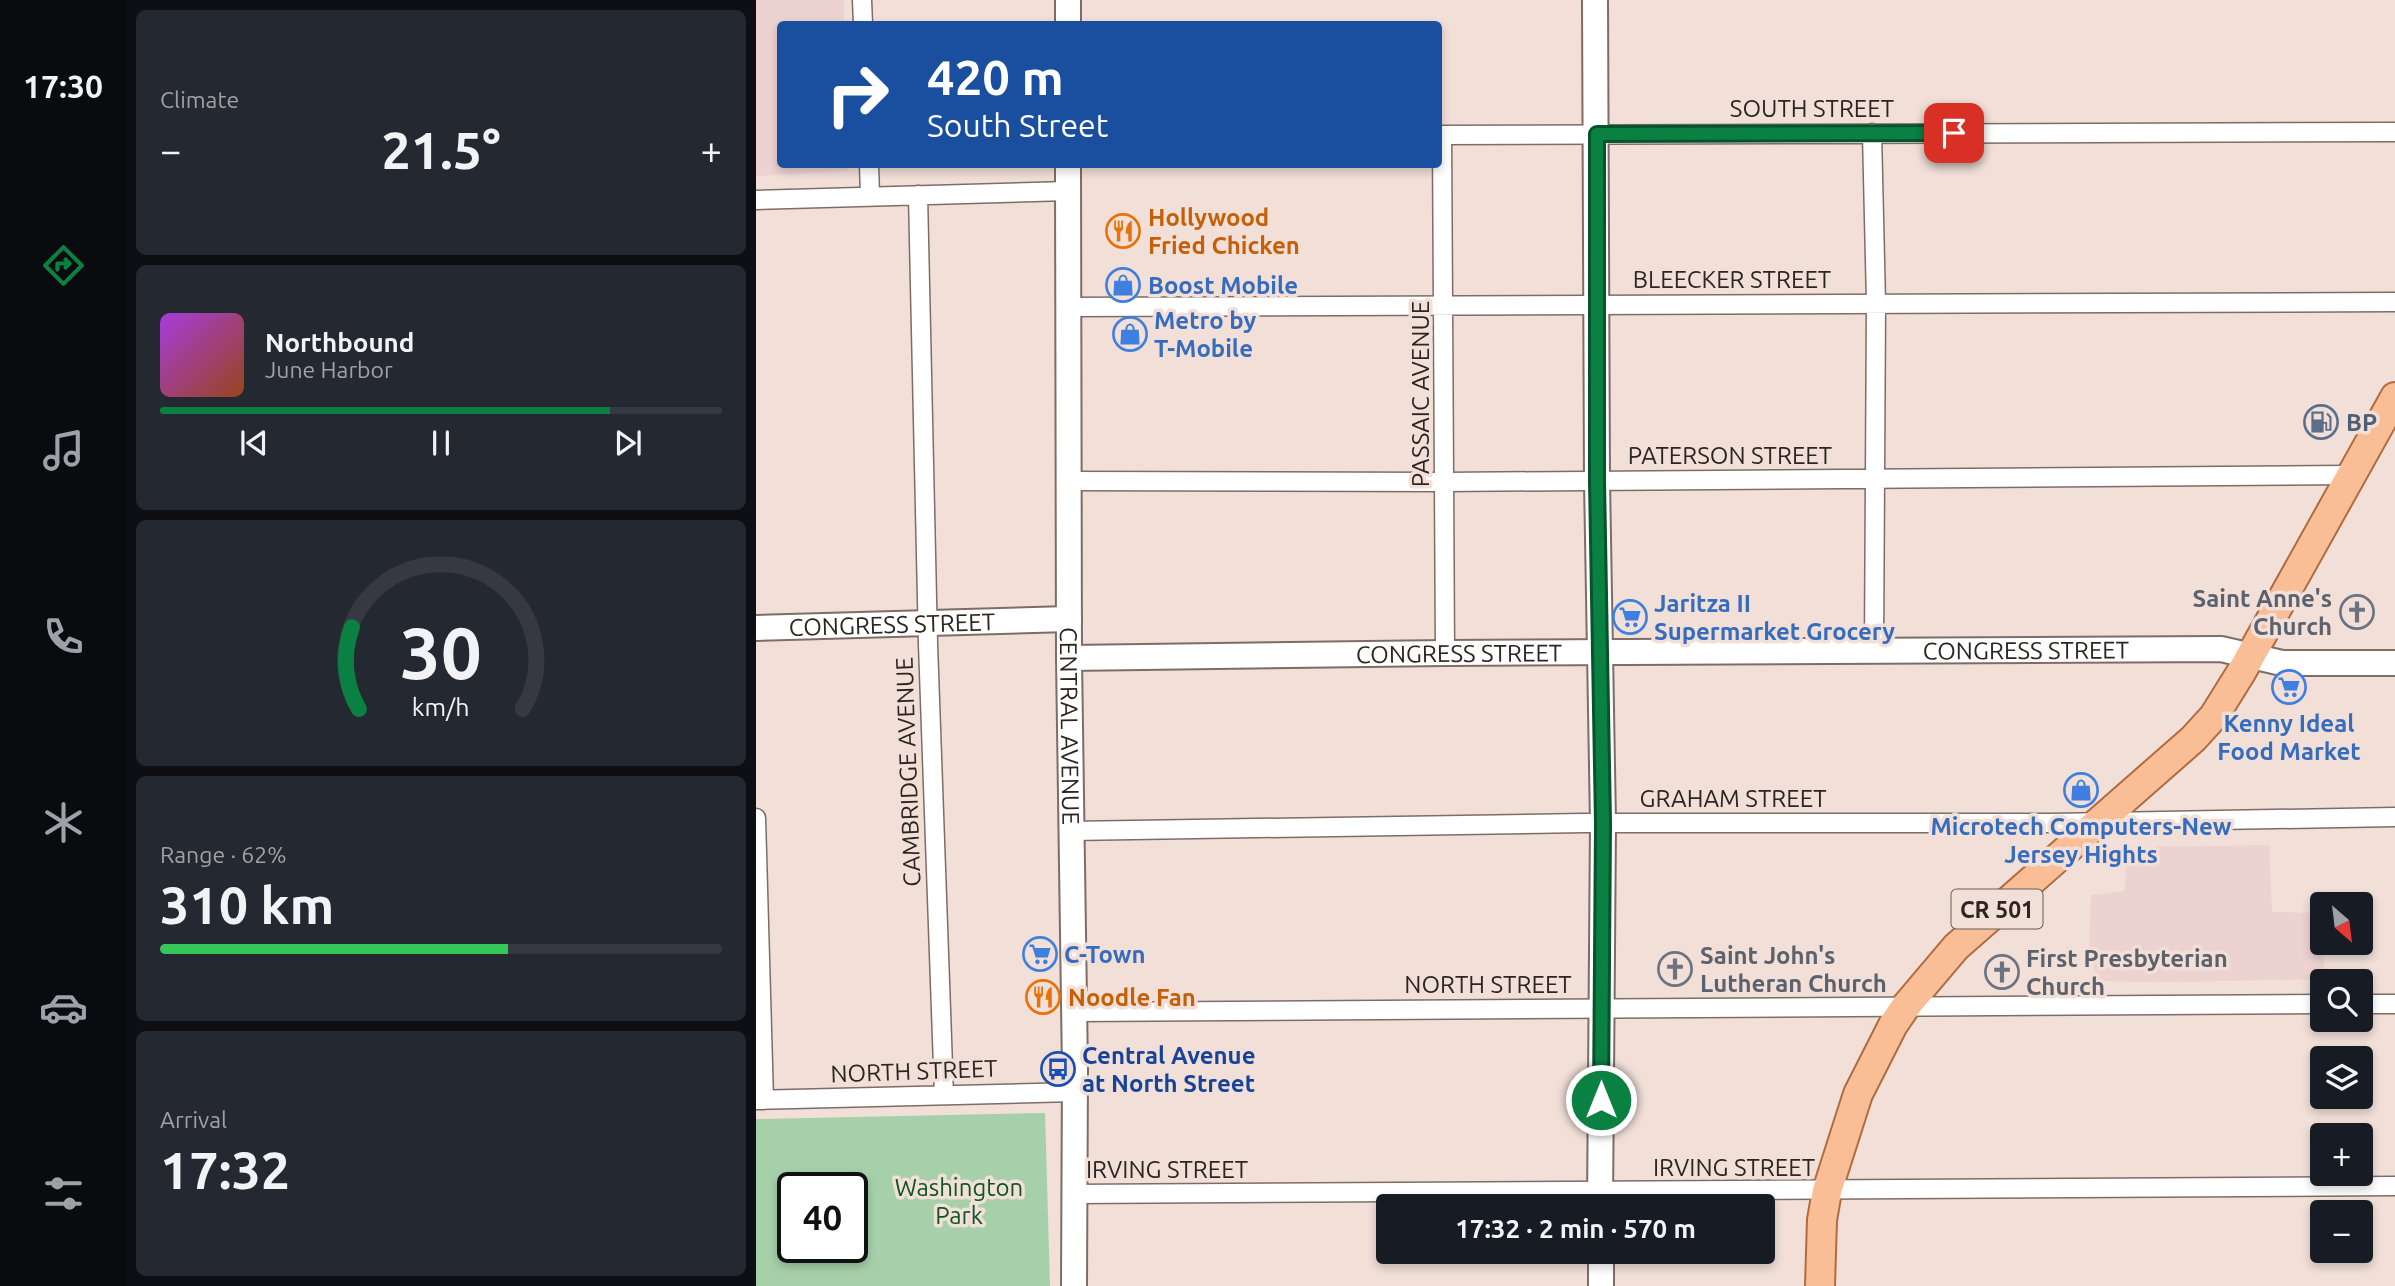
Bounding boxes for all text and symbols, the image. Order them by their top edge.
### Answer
icon: right [812,49,903,140]
text: 420 m [927,49,1064,104]
text: 17:30 [23,68,103,104]
text: Climate [160,87,239,112]
street label: SOUTH STREET [1730,95,1894,122]
pin [1924,103,1984,163]
text: South Street [927,107,1108,143]
icon: arrive [1935,114,1973,152]
text: 21.5° [381,121,501,179]
text: − [160,129,181,171]
text: + [701,129,722,171]
place label: Hollywood Fried Chicken [1148,204,1300,259]
restaurant icon: Hollywood Fried Chicken [1104,212,1142,250]
icon: directions [39,241,88,290]
shop icon: Boost Mobile [1104,266,1142,304]
street label: BLEECKER STREET [1633,266,1831,293]
place label: Boost Mobile [1148,272,1298,299]
street label: PASSAIC AVENUE [1407,301,1434,487]
place label: Metro by T-Mobile [1154,307,1256,362]
shop icon: Metro by T-Mobile [1111,315,1149,353]
text: Northbound [265,328,414,357]
text: June Harbor [265,357,393,382]
fuel station icon: BP [2302,403,2340,441]
place label: BP [2346,409,2377,436]
icon: previous [235,424,273,462]
icon: pause [422,424,460,462]
icon: next [609,424,647,462]
icon: music [39,426,88,475]
street label: PATERSON STREET [1628,442,1832,469]
place label: Saint Anne's Church [2192,585,2332,640]
place label: Jaritza II Supermarket Grocery [1654,590,1895,645]
church icon: Saint Anne's Church [2338,593,2376,631]
supermarket icon: Jaritza II Supermarket Grocery [1611,598,1649,636]
street label: CONGRESS STREET [788,608,996,641]
text: 30 [400,611,482,693]
icon: phone [39,612,88,661]
street label: CENTRAL AVENUE [1055,627,1085,825]
street label: CONGRESS STREET [1923,636,2129,664]
street label: CONGRESS STREET [1356,639,1562,668]
street label: CAMBRIDGE AVENUE [890,657,926,887]
supermarket icon: Kenny Ideal Food Market [2270,668,2308,706]
text: km/h [412,693,470,721]
place label: Kenny Ideal Food Market [2217,710,2361,765]
shop icon: Microtech Computers-New Jersey Hights [2062,771,2100,809]
street label: GRAHAM STREET [1640,785,1826,812]
icon: climate [39,798,88,847]
place label: Microtech Computers-New Jersey Hights [1930,813,2232,868]
text: Range · 62% [160,842,287,867]
text: 310 km [160,876,334,934]
road number: CR 501 [1952,890,2042,928]
north arrow [2310,892,2373,956]
map controls [2310,892,2373,1263]
supermarket icon: C-Town [1021,935,1059,973]
place label: C-Town [1064,941,1145,968]
place label: Saint John's Lutheran Church [1700,942,1887,997]
place label: First Presbyterian Church [2026,945,2228,1000]
church icon: Saint John's Lutheran Church [1656,950,1694,988]
church icon: First Presbyterian Church [1983,953,2021,991]
button: search [2310,969,2373,1032]
street label: NORTH STREET [1404,971,1572,998]
restaurant icon: Noodle Fan [1024,978,1062,1016]
icon: car [39,983,88,1032]
place label: Noodle Fan [1068,984,1196,1011]
place label: Central Avenue at North Street [1082,1042,1255,1097]
button: layers [2310,1046,2373,1109]
bus stop icon: Central Avenue at North Street [1039,1050,1077,1088]
street label: NORTH STREET [830,1055,998,1087]
position arrow [1564,1063,1638,1137]
text: Arrival [160,1107,227,1132]
button: + [2310,1123,2373,1186]
text: 17:32 [160,1141,290,1199]
street label: IRVING STREET [1653,1154,1815,1181]
street label: IRVING STREET [1086,1156,1248,1183]
icon: filters [39,1169,88,1218]
speed limit sign: 40 [777,1172,868,1263]
park label: Washington Park [895,1174,1023,1229]
button: − [2310,1200,2373,1263]
text: 17:32 · 2 min · 570 m [1455,1214,1696,1243]

